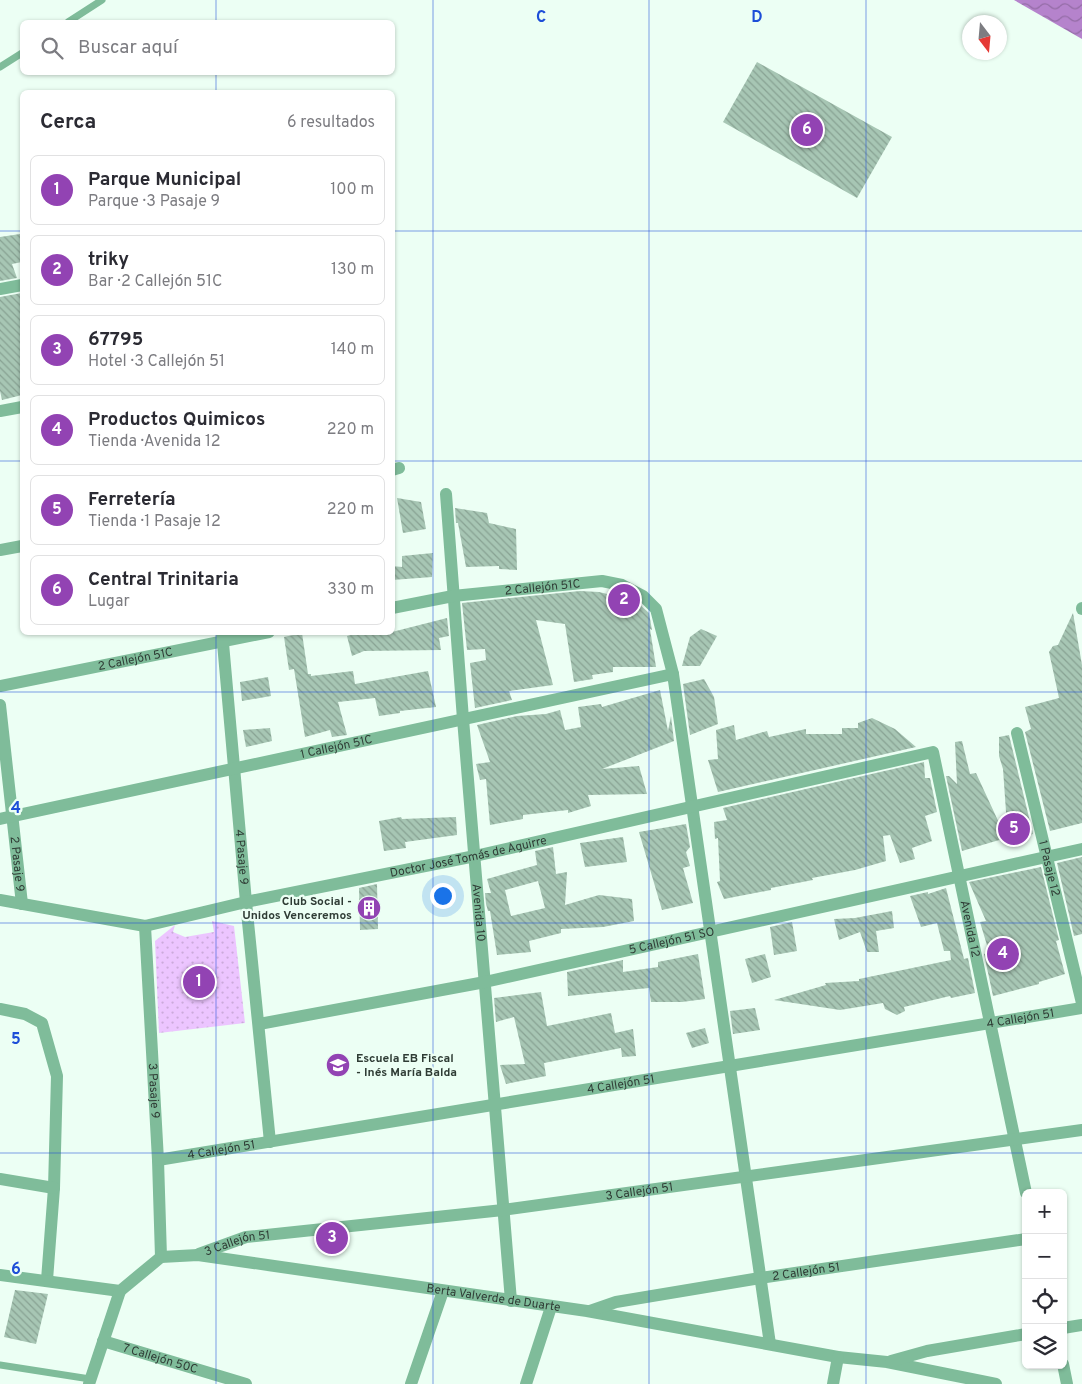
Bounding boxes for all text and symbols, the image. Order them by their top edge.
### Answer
text: C [536,8,546,28]
text: D [751,8,763,28]
north arrow [962,15,1007,60]
search box [20,20,395,75]
icon: search [38,34,66,62]
text: Buscar aquí [78,36,178,60]
text: Cerca [40,109,96,136]
pin: 6 [791,111,823,149]
text: 6 resultados [287,113,375,133]
text: Parque Municipal [88,168,241,192]
text: 1 [54,180,60,200]
text: 100 m [330,180,374,200]
text: Parque · 3 Pasaje 9 [88,192,220,212]
text: triky [88,248,129,272]
text: 2 [52,260,62,280]
text: 130 m [331,260,374,280]
text: Bar · 2 Callejón 51C [88,272,222,292]
text: 67795 [88,328,143,352]
text: 3 [52,340,62,360]
text: 140 m [331,340,374,360]
text: Hotel · 3 Callejón 51 [88,352,225,372]
text: Productos Quimicos [88,408,265,432]
text: 4 [52,420,62,440]
text: 220 m [327,420,374,440]
text: Tienda · Avenida 12 [88,432,221,452]
text: Ferretería [88,488,176,512]
text: 5 [52,500,62,520]
text: 220 m [327,500,374,520]
text: Tienda · 1 Pasaje 12 [88,512,221,532]
text: Central Trinitaria [88,568,239,592]
street label: 2 Callejón 51C [504,576,581,600]
text: 6 [52,580,62,600]
text: 330 m [327,580,374,600]
pin: 2 [608,581,640,619]
text: Lugar [88,592,130,612]
street label: 2 Callejón 51C [97,644,175,675]
street label: 1 Callejón 51C [299,732,374,763]
text: 4 [11,799,21,819]
pin: 5 [998,810,1030,848]
street label: 4 Pasaje 9 [231,829,251,886]
street label: Doctor José Tomás de Aguirre [389,833,548,882]
street label: 2 Pasaje 9 [6,836,28,893]
street label: 1 Pasaje 12 [1034,839,1063,898]
your location [430,883,456,909]
street label: Avenida 10 [468,883,488,942]
place label: Club Social - Unidos Venceremos [242,894,352,924]
building icon: Club Social - Unidos Venceremos [356,895,382,921]
street label: Avenida 12 [956,899,983,959]
street label: 5 Callejón 51 SO [627,924,716,959]
pin: 4 [987,935,1019,973]
pin: 1 [183,963,215,1001]
street label: 4 Callejón 51 [986,1006,1056,1033]
text: 5 [11,1030,21,1050]
place label: Escuela EB Fiscal - Inés María Balda [356,1051,457,1081]
school or university icon: Escuela EB Fiscal - Inés María Balda [325,1052,351,1078]
street label: 3 Pasaje 9 [144,1063,163,1119]
street label: 4 Callejón 51 [586,1071,656,1098]
street label: 4 Callejón 51 [186,1137,256,1164]
street label: 3 Callejón 51 [605,1180,674,1205]
map controls [1022,1189,1067,1369]
button: + [1022,1189,1067,1234]
pin: 3 [316,1219,348,1257]
street label: 3 Callejón 51 [202,1228,271,1260]
button: − [1022,1234,1067,1279]
street label: 2 Callejón 51 [771,1259,841,1285]
text: 6 [11,1260,21,1280]
button: locate [1022,1279,1067,1324]
street label: Berta Valverde de Duarte [425,1281,562,1316]
button: layers [1022,1324,1067,1369]
street label: 7 Callejón 50C [121,1340,200,1378]

